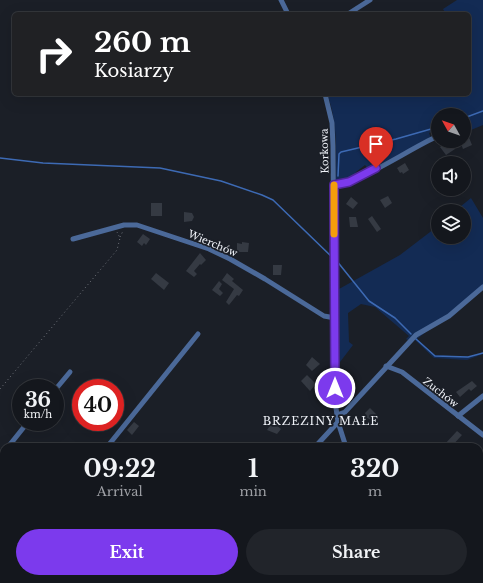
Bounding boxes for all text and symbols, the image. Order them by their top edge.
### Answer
text: 260 m [94,25,191,60]
icon: right [28,28,80,80]
text: Kosiarzy [94,60,174,82]
north arrow [431,108,471,148]
map controls [431,108,471,244]
pin [359,127,393,168]
street label: Korkowa [318,128,331,174]
icon: arrive [365,133,387,155]
button: sound [431,156,471,196]
button: layers [431,204,471,244]
street label: Wierchów [185,227,240,260]
position arrow [314,367,356,409]
street label: Zuchów [420,375,461,411]
speed limit sign: 40 [72,379,124,431]
text: 36 [25,388,51,412]
text: km/h [24,408,52,421]
district label: BRZEZINY MAŁE [263,414,379,428]
text: 09:22 [84,454,156,483]
text: 1 [248,454,258,483]
text: 320 [350,454,399,483]
text: Arrival [97,483,143,500]
text: min [239,483,267,500]
text: m [368,483,382,500]
button: Exit [16,529,238,575]
button: Share [246,529,467,575]

